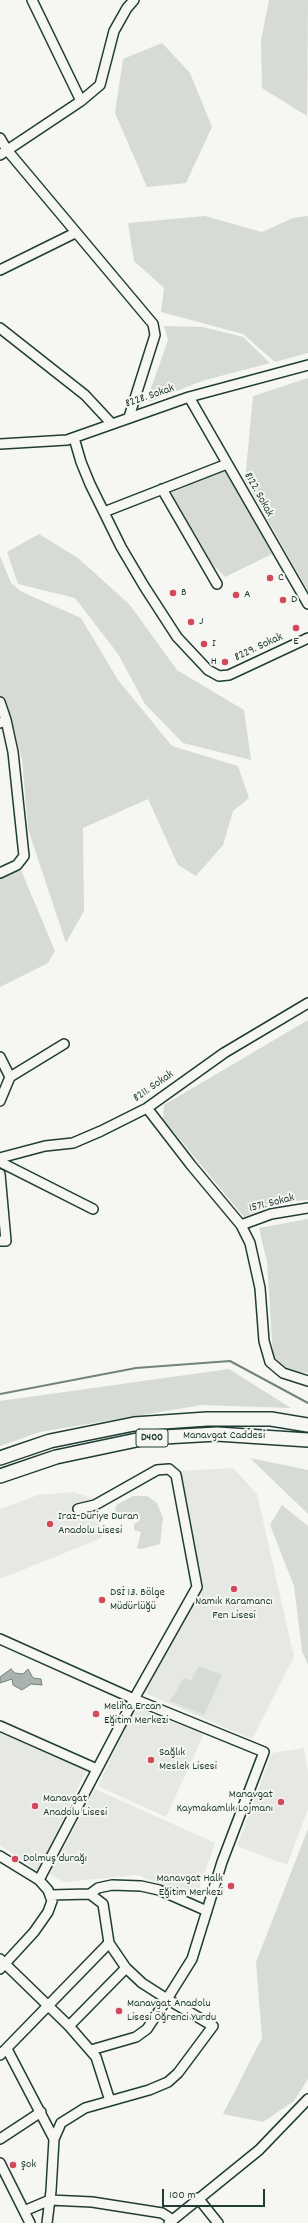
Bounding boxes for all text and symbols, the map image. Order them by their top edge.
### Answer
street label: 8228. Sokak [124,382,176,412]
street label: 8122. Sokak [240,470,276,520]
place label: C [278,571,284,585]
marker: C [265,573,275,583]
place label: B [181,586,187,600]
marker: B [168,588,178,598]
place label: A [244,588,251,602]
marker: A [231,590,241,600]
place label: D [291,593,297,607]
marker: D [278,595,288,605]
place label: J [199,615,203,629]
marker: J [186,617,196,627]
marker: E [291,623,301,633]
street label: 8229. Sokak [233,631,285,665]
place label: E [293,635,299,649]
place label: I [212,637,216,651]
marker: I [199,639,209,649]
place label: H [211,655,217,669]
marker: H [220,657,230,667]
street label: 8211. Sokak [131,1068,177,1106]
street label: 1571. Sokak [248,1191,296,1217]
road number: D400 [136,1429,168,1447]
street label: Manavgat Caddesi [183,1429,265,1443]
place label: Iraz-Düriye Duran Anadolu Lisesi [58,1510,138,1538]
marker: Iraz-Düriye Duran Anadolu Lisesi [45,1519,55,1529]
marker: Namık Karamancı Fen Lisesi [229,1584,239,1594]
place label: DSİ 13. Bölge Müdürlüğü [110,1586,165,1614]
marker: DSİ 13. Bölge Müdürlüğü [97,1595,107,1605]
place label: Namık Karamancı Fen Lisesi [195,1595,273,1623]
place label: Meliha Ercan Eğitim Merkezi [104,1700,168,1728]
marker: Meliha Ercan Eğitim Merkezi [91,1709,101,1719]
place label: Sağlık Meslek Lisesi [159,1746,217,1774]
marker: Sağlık Meslek Lisesi [146,1755,156,1765]
place label: Manavgat Kaymakamlık Lojmanı [177,1788,273,1816]
place label: Manavgat Anadolu Lisesi [43,1792,107,1820]
marker: Manavgat Kaymakamlık Lojmanı [276,1797,286,1807]
marker: Manavgat Anadolu Lisesi [30,1801,40,1811]
place label: Dolmuş durağı [23,1852,87,1866]
marker: Dolmuş durağı [10,1854,20,1864]
place label: Manavgat Halk Eğitim Merkezi [157,1872,223,1900]
marker: Manavgat Halk Eğitim Merkezi [226,1881,236,1891]
place label: Manavgat Anadolu Lisesi Öğrenci Yurdu [127,1997,216,2025]
marker: Manavgat Anadolu Lisesi Öğrenci Yurdu [114,2006,124,2016]
place label: Şok [21,2158,36,2172]
marker: Şok [8,2160,18,2170]
scale bar [164,2181,267,2207]
text: 100 m [169,2187,196,2204]

